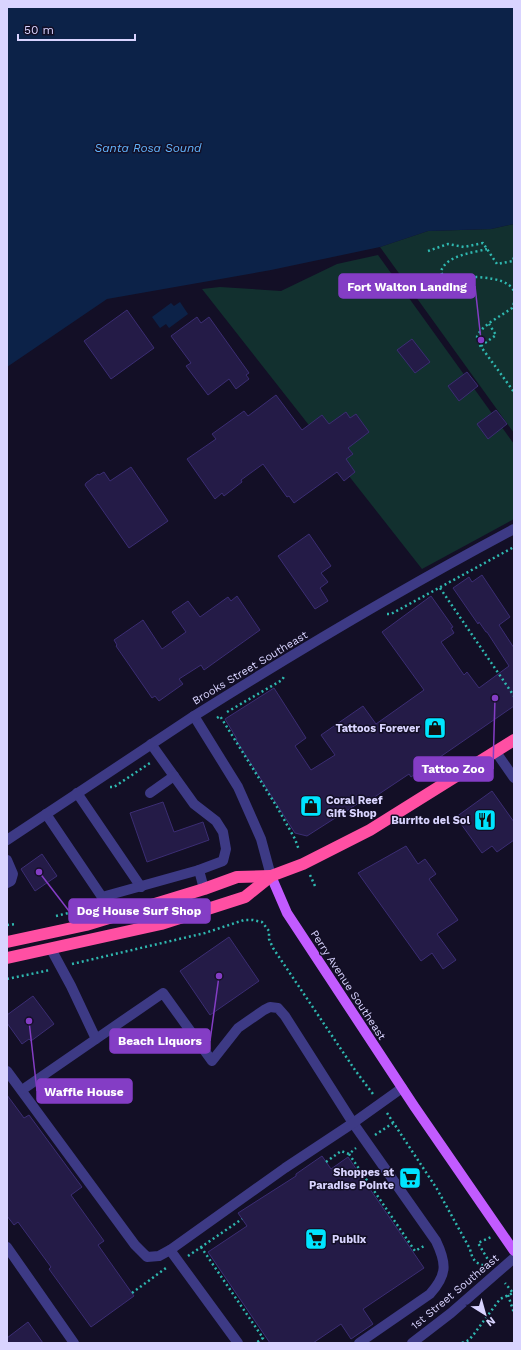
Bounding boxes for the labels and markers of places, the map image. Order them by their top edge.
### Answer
callout: Fort Walton Landing [339,274,475,298]
shop icon: Tattoos Forever [422,715,448,741]
place label: Tattoos Forever [335,722,420,735]
callout: Tattoo Zoo [414,757,493,781]
shop icon: Coral Reef Gift Shop [298,793,324,819]
place label: Coral Reef Gift Shop [326,794,383,820]
restaurant icon: Burrito del Sol [472,807,498,833]
place label: Burrito del Sol [391,814,470,827]
callout: Dog House Surf Shop [69,899,210,923]
callout: Beach Liquors [110,1029,210,1053]
callout: Waffle House [37,1079,132,1103]
supermarket icon: Shoppes at Paradise Pointe [397,1165,423,1191]
place label: Shoppes at Paradise Pointe [309,1166,394,1192]
supermarket icon: Publix [303,1226,329,1252]
place label: Publix [332,1233,367,1246]

